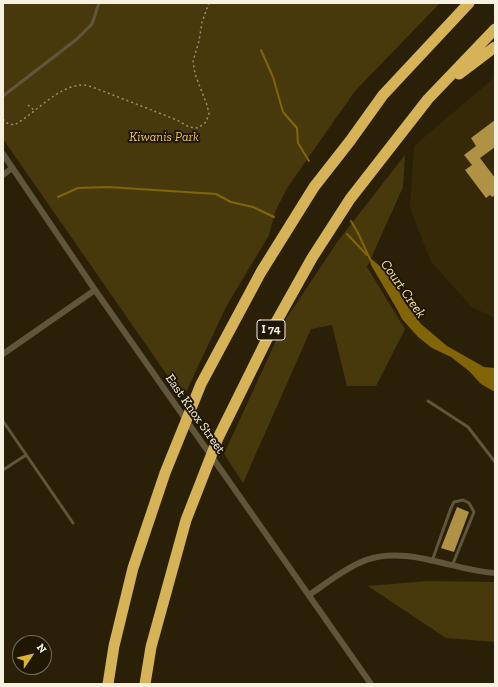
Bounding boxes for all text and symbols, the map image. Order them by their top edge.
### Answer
park label: Kiwanis Park [129,129,199,145]
water label: Court Creek [377,257,429,321]
road number: I 74 [257,320,285,340]
street label: East Knox Street [162,371,228,457]
north arrow [12,635,52,675]
text: N [34,641,49,656]

